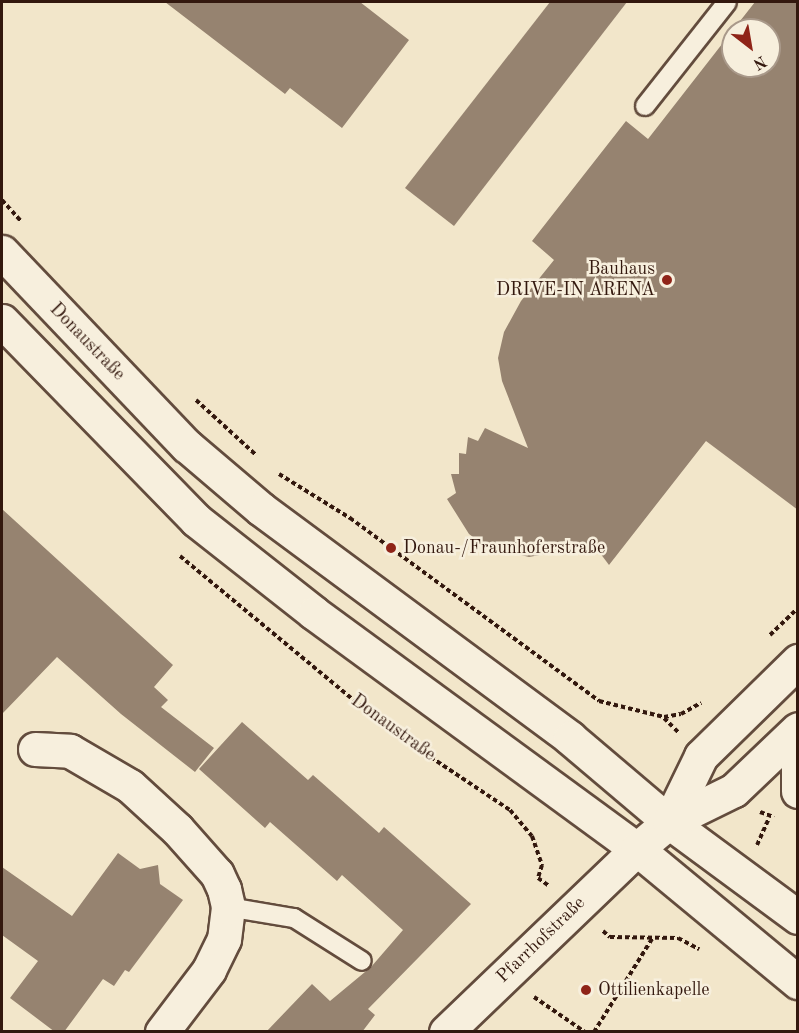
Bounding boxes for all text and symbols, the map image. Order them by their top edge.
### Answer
north arrow [721,18,781,78]
text: N [750,52,769,72]
place label: Bauhaus DRIVE-IN ARENA [496,259,655,302]
marker: Bauhaus DRIVE-IN ARENA [660,273,674,287]
street label: Donaustraße [45,299,129,385]
place label: Donau-/Fraunhoferstraße [403,537,605,559]
marker: Donau-/Fraunhoferstraße [384,541,398,555]
street label: Donaustraße [346,690,440,766]
street label: Pfarrhofstraße [492,892,590,988]
place label: Ottilienkapelle [598,979,710,1001]
marker: Ottilienkapelle [579,983,593,997]

